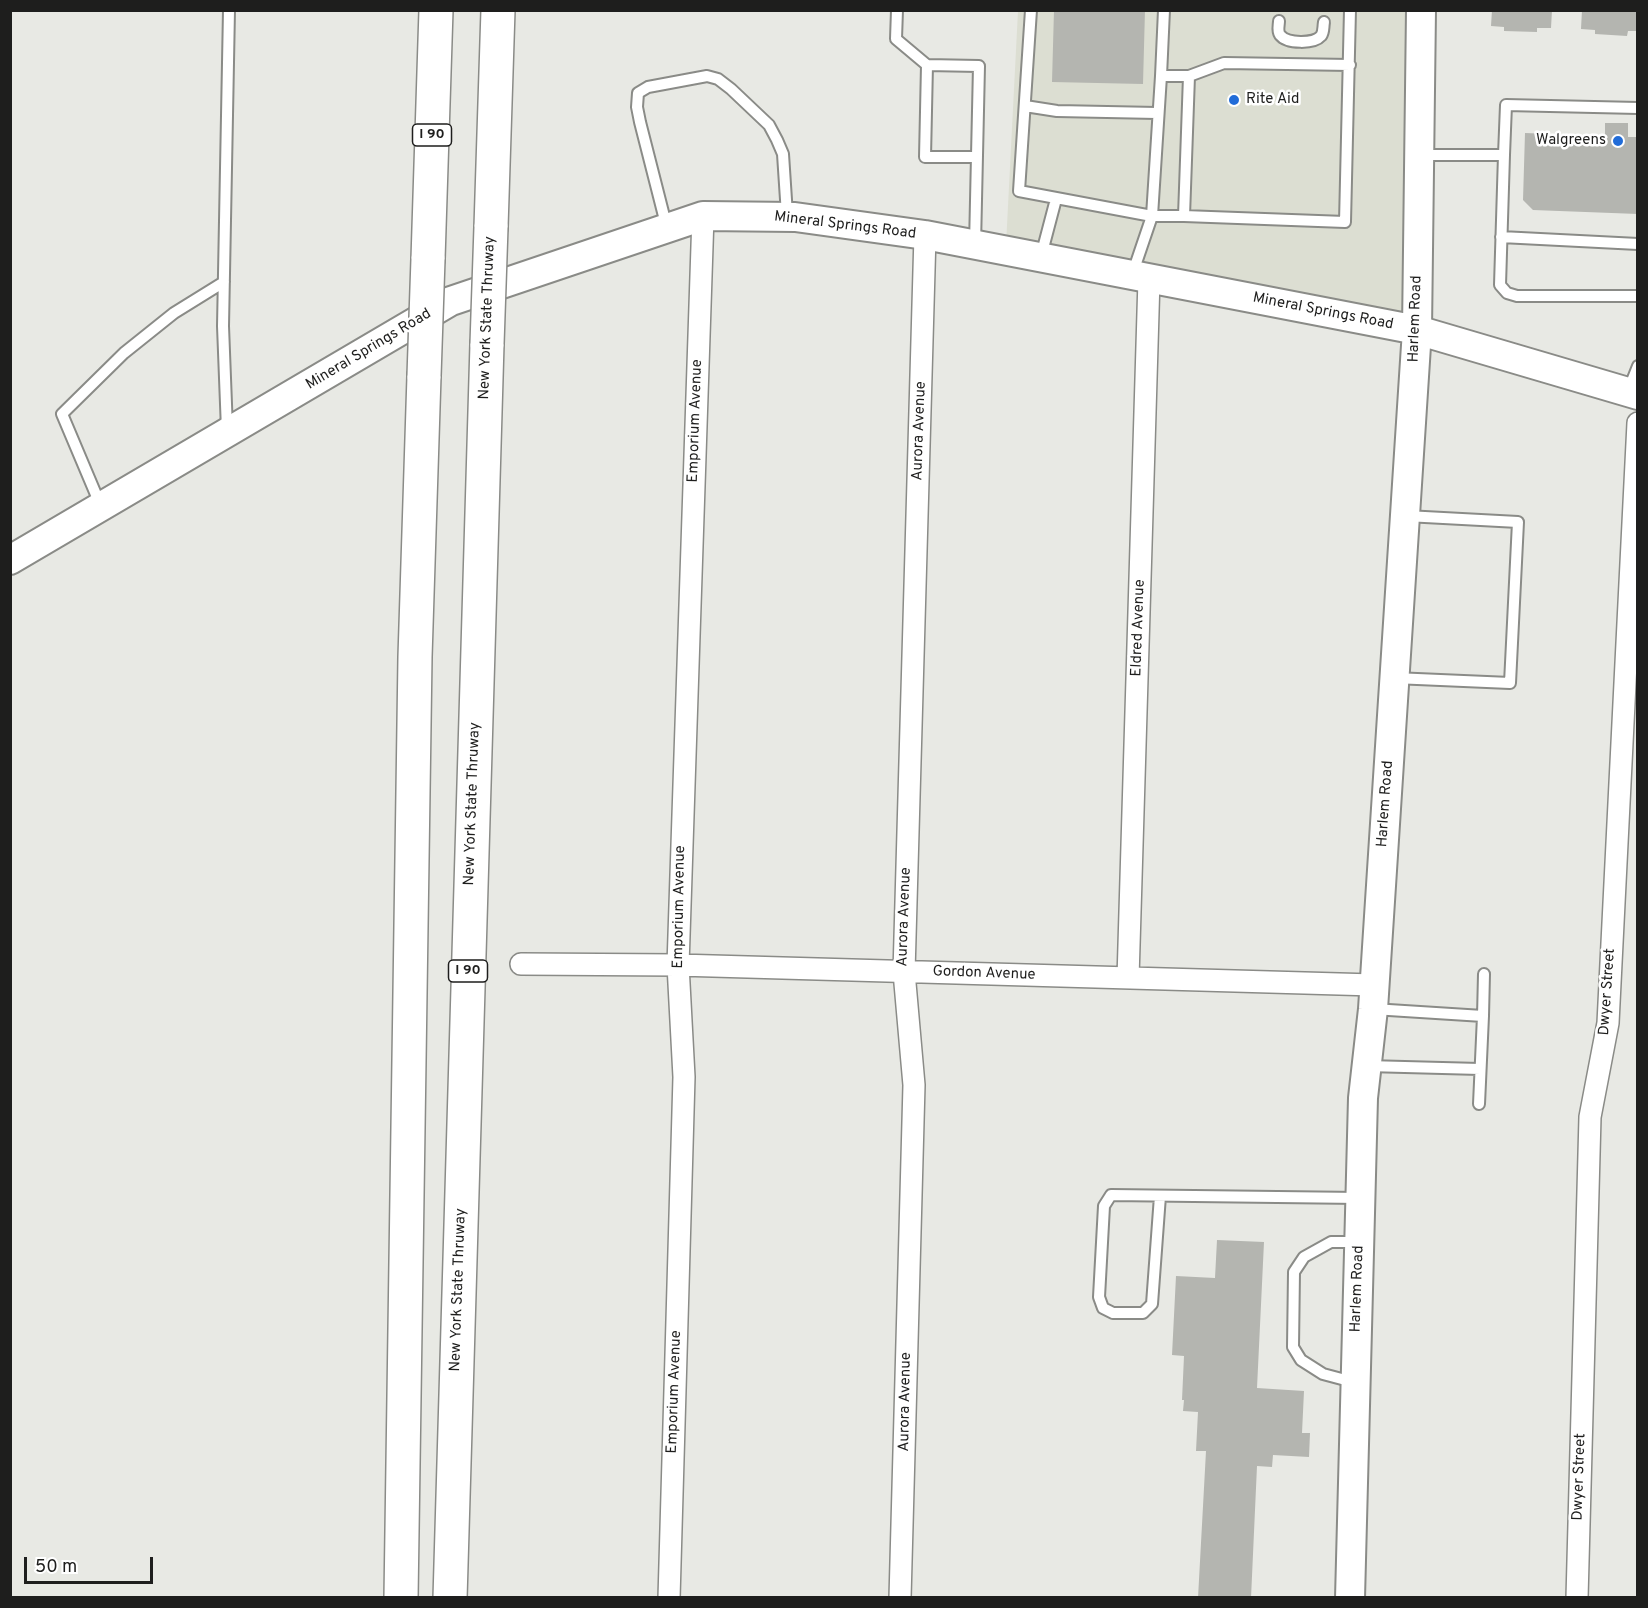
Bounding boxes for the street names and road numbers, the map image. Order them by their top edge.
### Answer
road number: I 90 [412,124,452,146]
street label: Mineral Springs Road [773,208,917,244]
street label: New York State Thruway [476,236,500,400]
street label: Harlem Road [1405,275,1427,363]
street label: Mineral Springs Road [1251,290,1395,334]
street label: Mineral Springs Road [303,305,435,395]
street label: Emporium Avenue [685,359,707,483]
street label: Aurora Avenue [909,381,931,481]
street label: Eldred Avenue [1128,579,1150,677]
street label: New York State Thruway [461,722,485,886]
street label: Harlem Road [1374,760,1398,848]
street label: Emporium Avenue [670,845,690,969]
street label: Aurora Avenue [894,867,916,967]
street label: Dwyer Street [1596,948,1620,1036]
road number: I 90 [448,960,488,982]
street label: Gordon Avenue [932,963,1036,985]
street label: New York State Thruway [447,1208,471,1372]
street label: Harlem Road [1347,1245,1369,1333]
street label: Emporium Avenue [664,1330,686,1454]
street label: Aurora Avenue [896,1352,916,1452]
street label: Dwyer Street [1569,1433,1591,1521]

